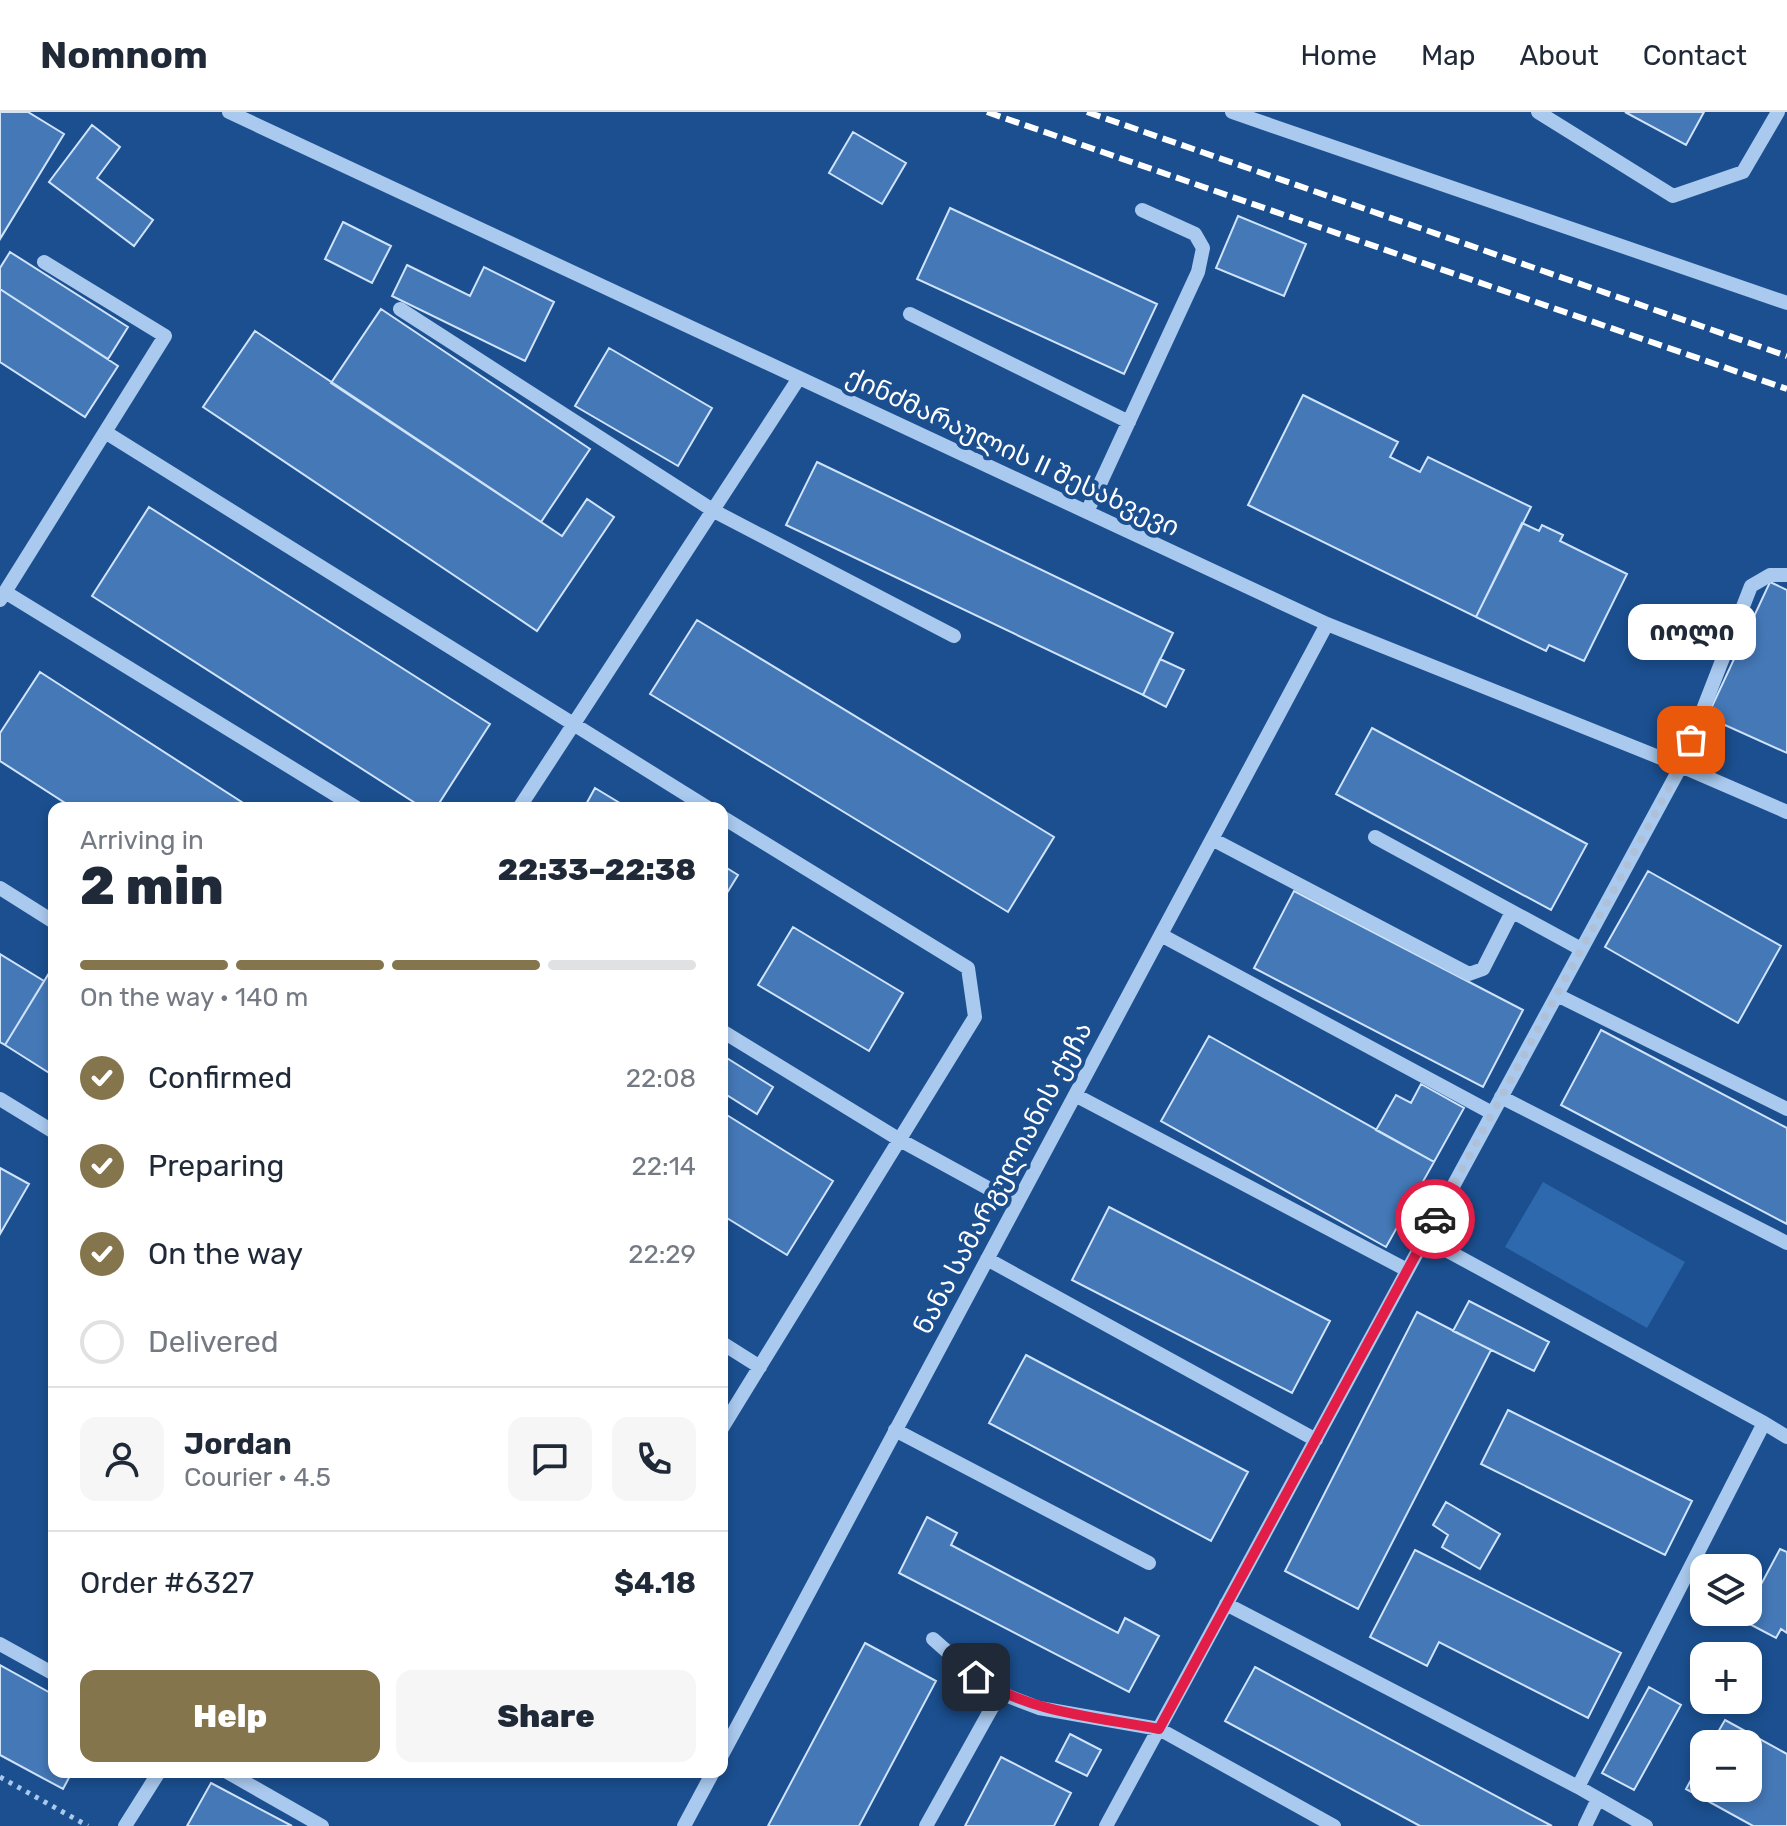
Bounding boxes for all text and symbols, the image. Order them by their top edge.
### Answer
text: Nomnom [40,32,208,78]
text: Home [1300,39,1377,72]
text: Map [1421,39,1475,72]
text: About [1519,39,1599,72]
text: Contact [1643,39,1747,72]
street label: ქინძმარაულის II შესახვევი [842,361,1184,543]
callout: იოლი [1627,604,1755,660]
text: იოლი [1650,616,1734,647]
pin [1657,706,1725,774]
icon: bag [1669,718,1713,762]
text: Arriving in [80,825,204,856]
text: 22:33–22:38 [498,852,696,888]
text: 2 min [80,855,224,917]
text: On the way · 140 m [80,982,308,1013]
street label: ნანა სამარგულიანის ქუჩა [907,1017,1099,1339]
icon: check [80,1056,124,1100]
text: Confirmed [148,1060,292,1096]
text: 22:08 [626,1063,696,1094]
icon: check [80,1144,124,1188]
text: Preparing [148,1148,284,1184]
text: 22:14 [632,1151,696,1182]
courier [1395,1179,1475,1259]
icon: car [1413,1197,1457,1241]
icon: check [80,1232,124,1276]
text: On the way [148,1236,303,1272]
text: 22:29 [628,1239,696,1270]
text: Delivered [148,1324,279,1360]
button: person [80,1417,164,1501]
button: chat [508,1417,592,1501]
button: phone [612,1417,696,1501]
text: Jordan [184,1426,292,1462]
text: Courier · 4.5 [184,1462,331,1493]
map controls [1690,1554,1762,1802]
button: layers [1690,1554,1762,1626]
text: Order #6327 [80,1565,254,1601]
text: $4.18 [614,1565,696,1601]
button: + [1690,1642,1762,1714]
pin [942,1643,1010,1711]
icon: home [954,1655,998,1699]
button: Help [80,1670,380,1762]
button: Share [396,1670,696,1762]
button: − [1690,1730,1762,1802]

